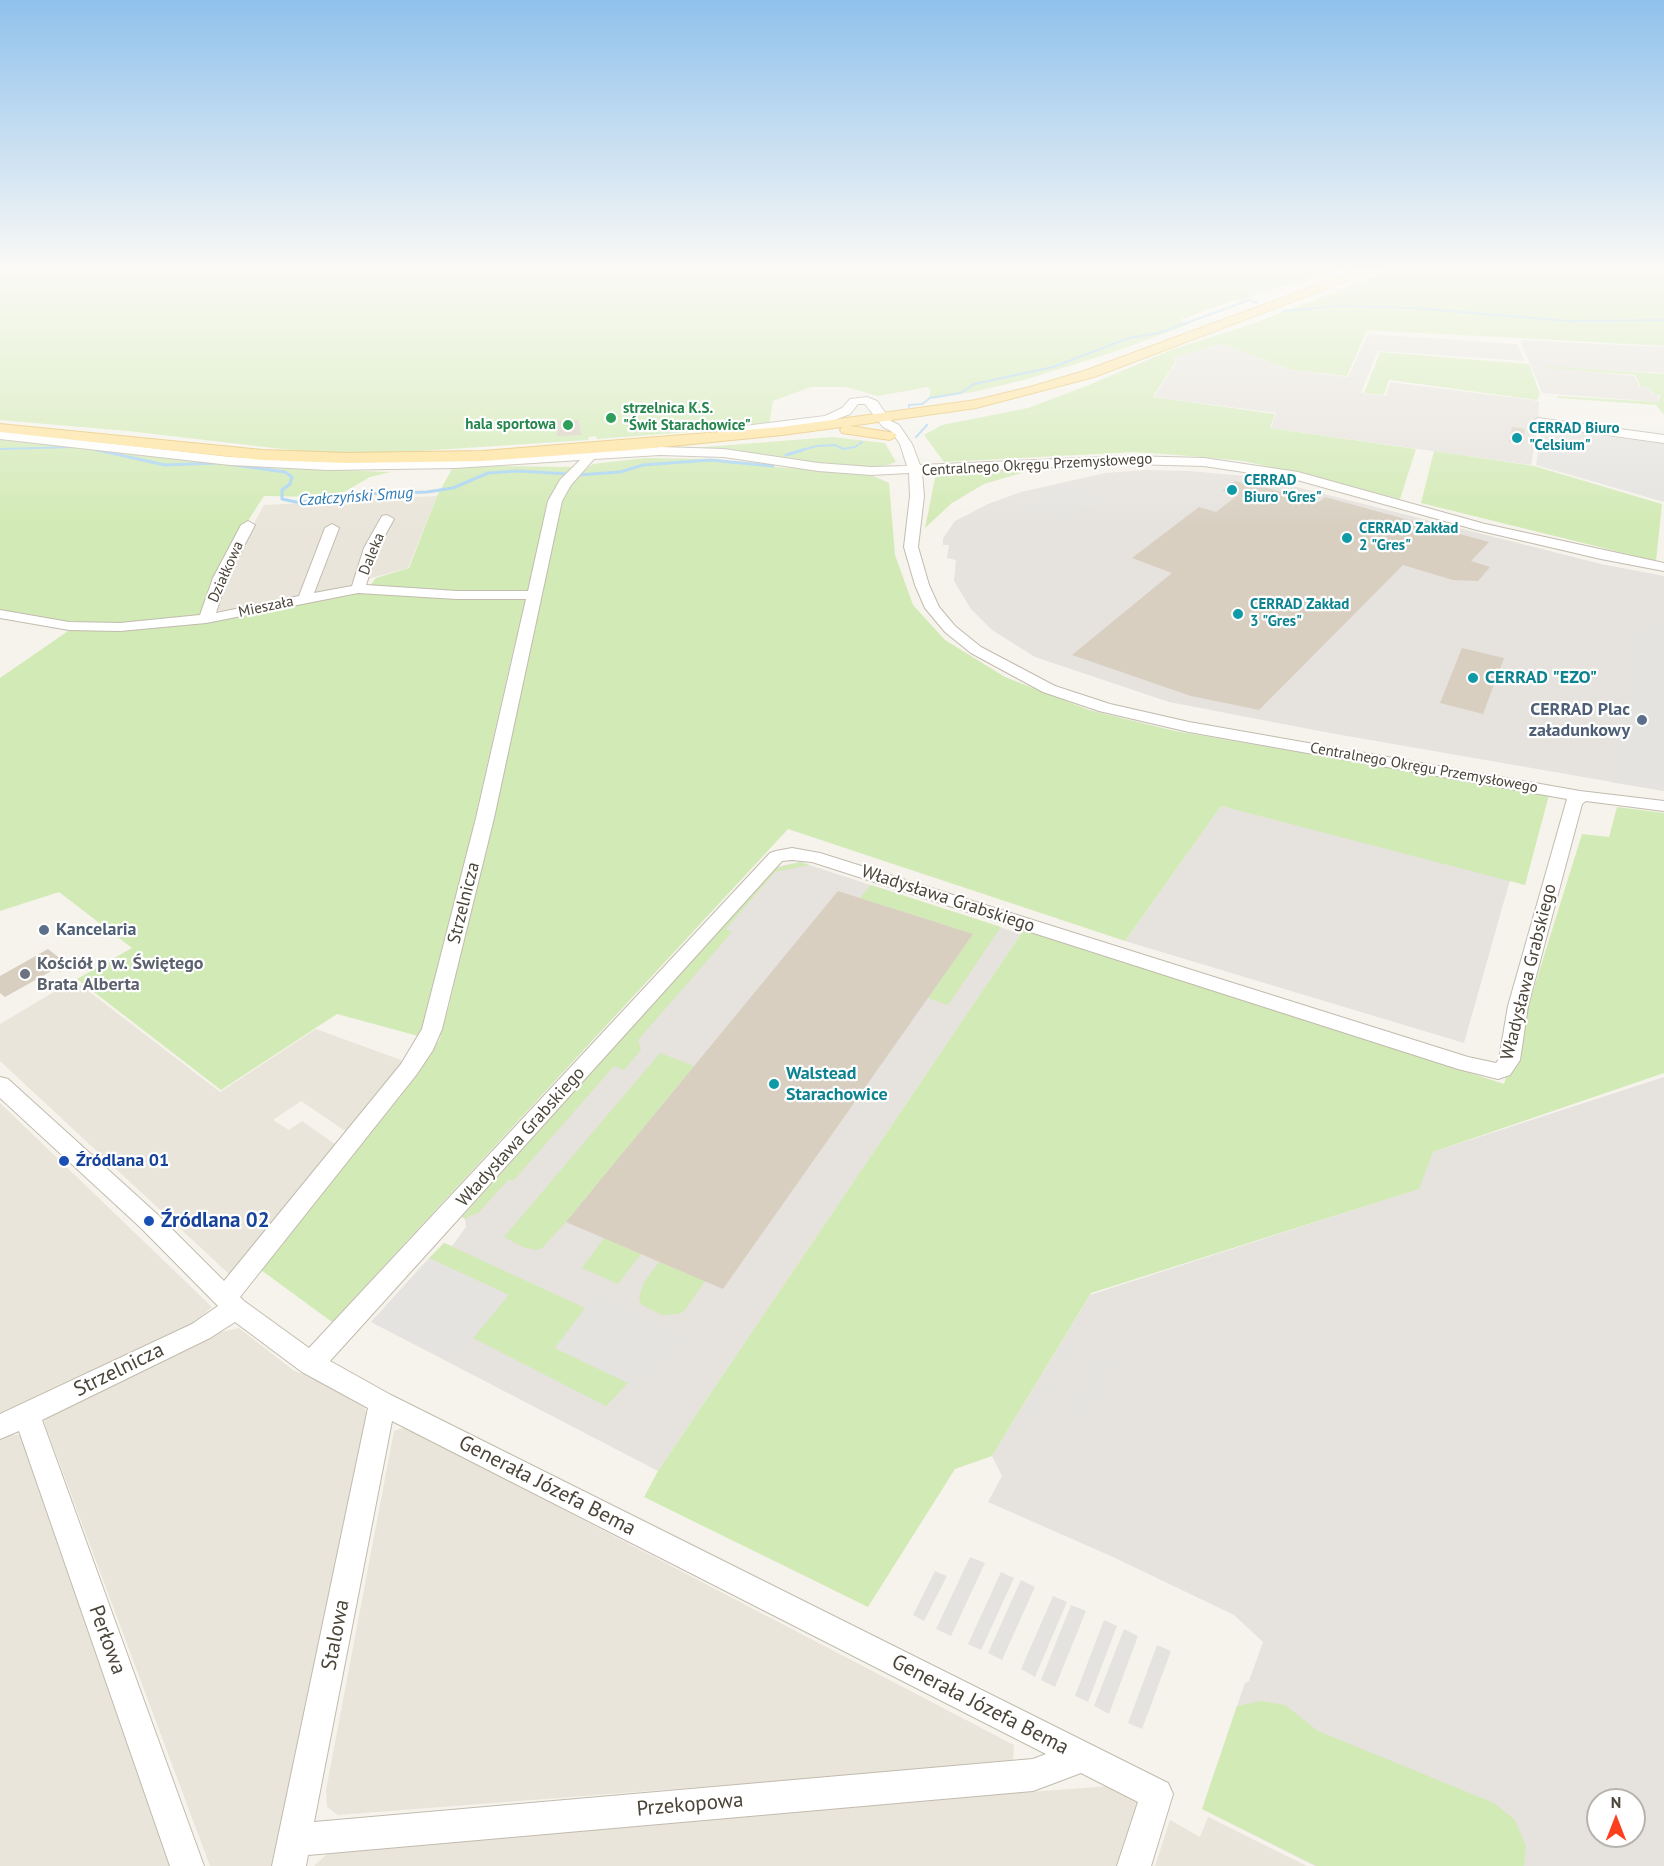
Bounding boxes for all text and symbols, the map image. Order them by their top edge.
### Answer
place label: strzelnica K.S. "Świt Starachowice" [623,400,751,435]
marker: strzelnica K.S. "Świt Starachowice" [604,411,618,425]
place label: hala sportowa [465,416,556,434]
marker: hala sportowa [561,418,575,432]
place label: CERRAD Biuro "Celsium" [1529,420,1620,455]
marker: CERRAD Biuro "Celsium" [1510,431,1524,445]
street label: Centralnego Okręgu Przemysłowego [921,450,1153,480]
place label: CERRAD Biuro "Gres" [1244,472,1322,507]
water label: Czałczyński Smug [298,483,414,511]
marker: CERRAD Biuro "Gres" [1225,483,1239,497]
place label: CERRAD Zakład 2 "Gres" [1359,520,1458,555]
street label: Daleka [355,530,389,578]
marker: CERRAD Zakład 2 "Gres" [1340,531,1354,545]
street label: Działkowa [204,538,248,606]
street label: Mieszała [237,592,295,622]
place label: CERRAD Zakład 3 "Gres" [1250,596,1349,631]
marker: CERRAD Zakład 3 "Gres" [1231,607,1245,621]
place label: CERRAD "EZO" [1485,667,1597,689]
marker: CERRAD "EZO" [1466,671,1480,685]
place label: CERRAD Plac załadunkowy [1529,699,1630,742]
marker: CERRAD Plac załadunkowy [1635,713,1649,727]
street label: Centralnego Okręgu Przemysłowego [1309,739,1539,797]
street label: Strzelnicza [443,860,485,946]
street label: Władysława Grabskiego [859,861,1037,937]
street label: Władysława Grabskiego [1497,882,1561,1062]
place label: Kancelaria [56,919,136,941]
marker: Kancelaria [37,923,51,937]
place label: Kościół p w. Świętego Brata Alberta [37,953,203,996]
marker: Kościół p w. Świętego Brata Alberta [18,967,32,981]
street label: Władysława Grabskiego [452,1063,590,1211]
place label: Walstead Starachowice [786,1063,888,1106]
marker: Walstead Starachowice [767,1077,781,1091]
place label: Źródlana 01 [76,1150,169,1172]
marker: Źródlana 01 [57,1154,71,1168]
place label: Źródlana 02 [161,1208,270,1234]
marker: Źródlana 02 [142,1214,156,1228]
street label: Strzelnicza [70,1337,168,1403]
street label: Generała Józefa Bema [454,1430,640,1542]
street label: Stalowa [317,1597,355,1673]
street label: Perłowa [83,1602,131,1678]
street label: Generała Józefa Bema [887,1649,1073,1761]
street label: Przekopowa [636,1788,744,1822]
north arrow [1586,1788,1646,1848]
text: N [1611,1792,1621,1812]

